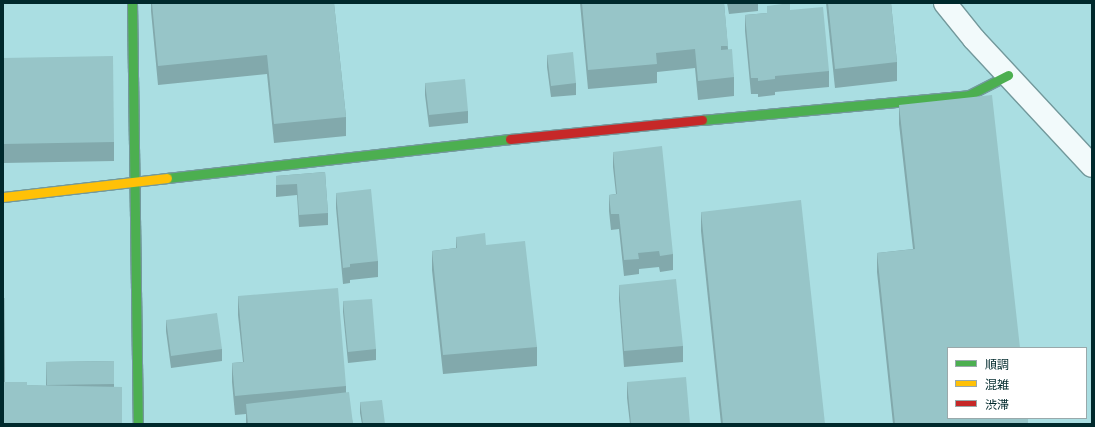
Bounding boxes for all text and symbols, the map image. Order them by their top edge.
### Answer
legend [947,347,1087,419]
text: 順調 [985,357,1009,371]
text: 混雑 [985,377,1009,391]
text: 渋滞 [985,397,1009,411]

